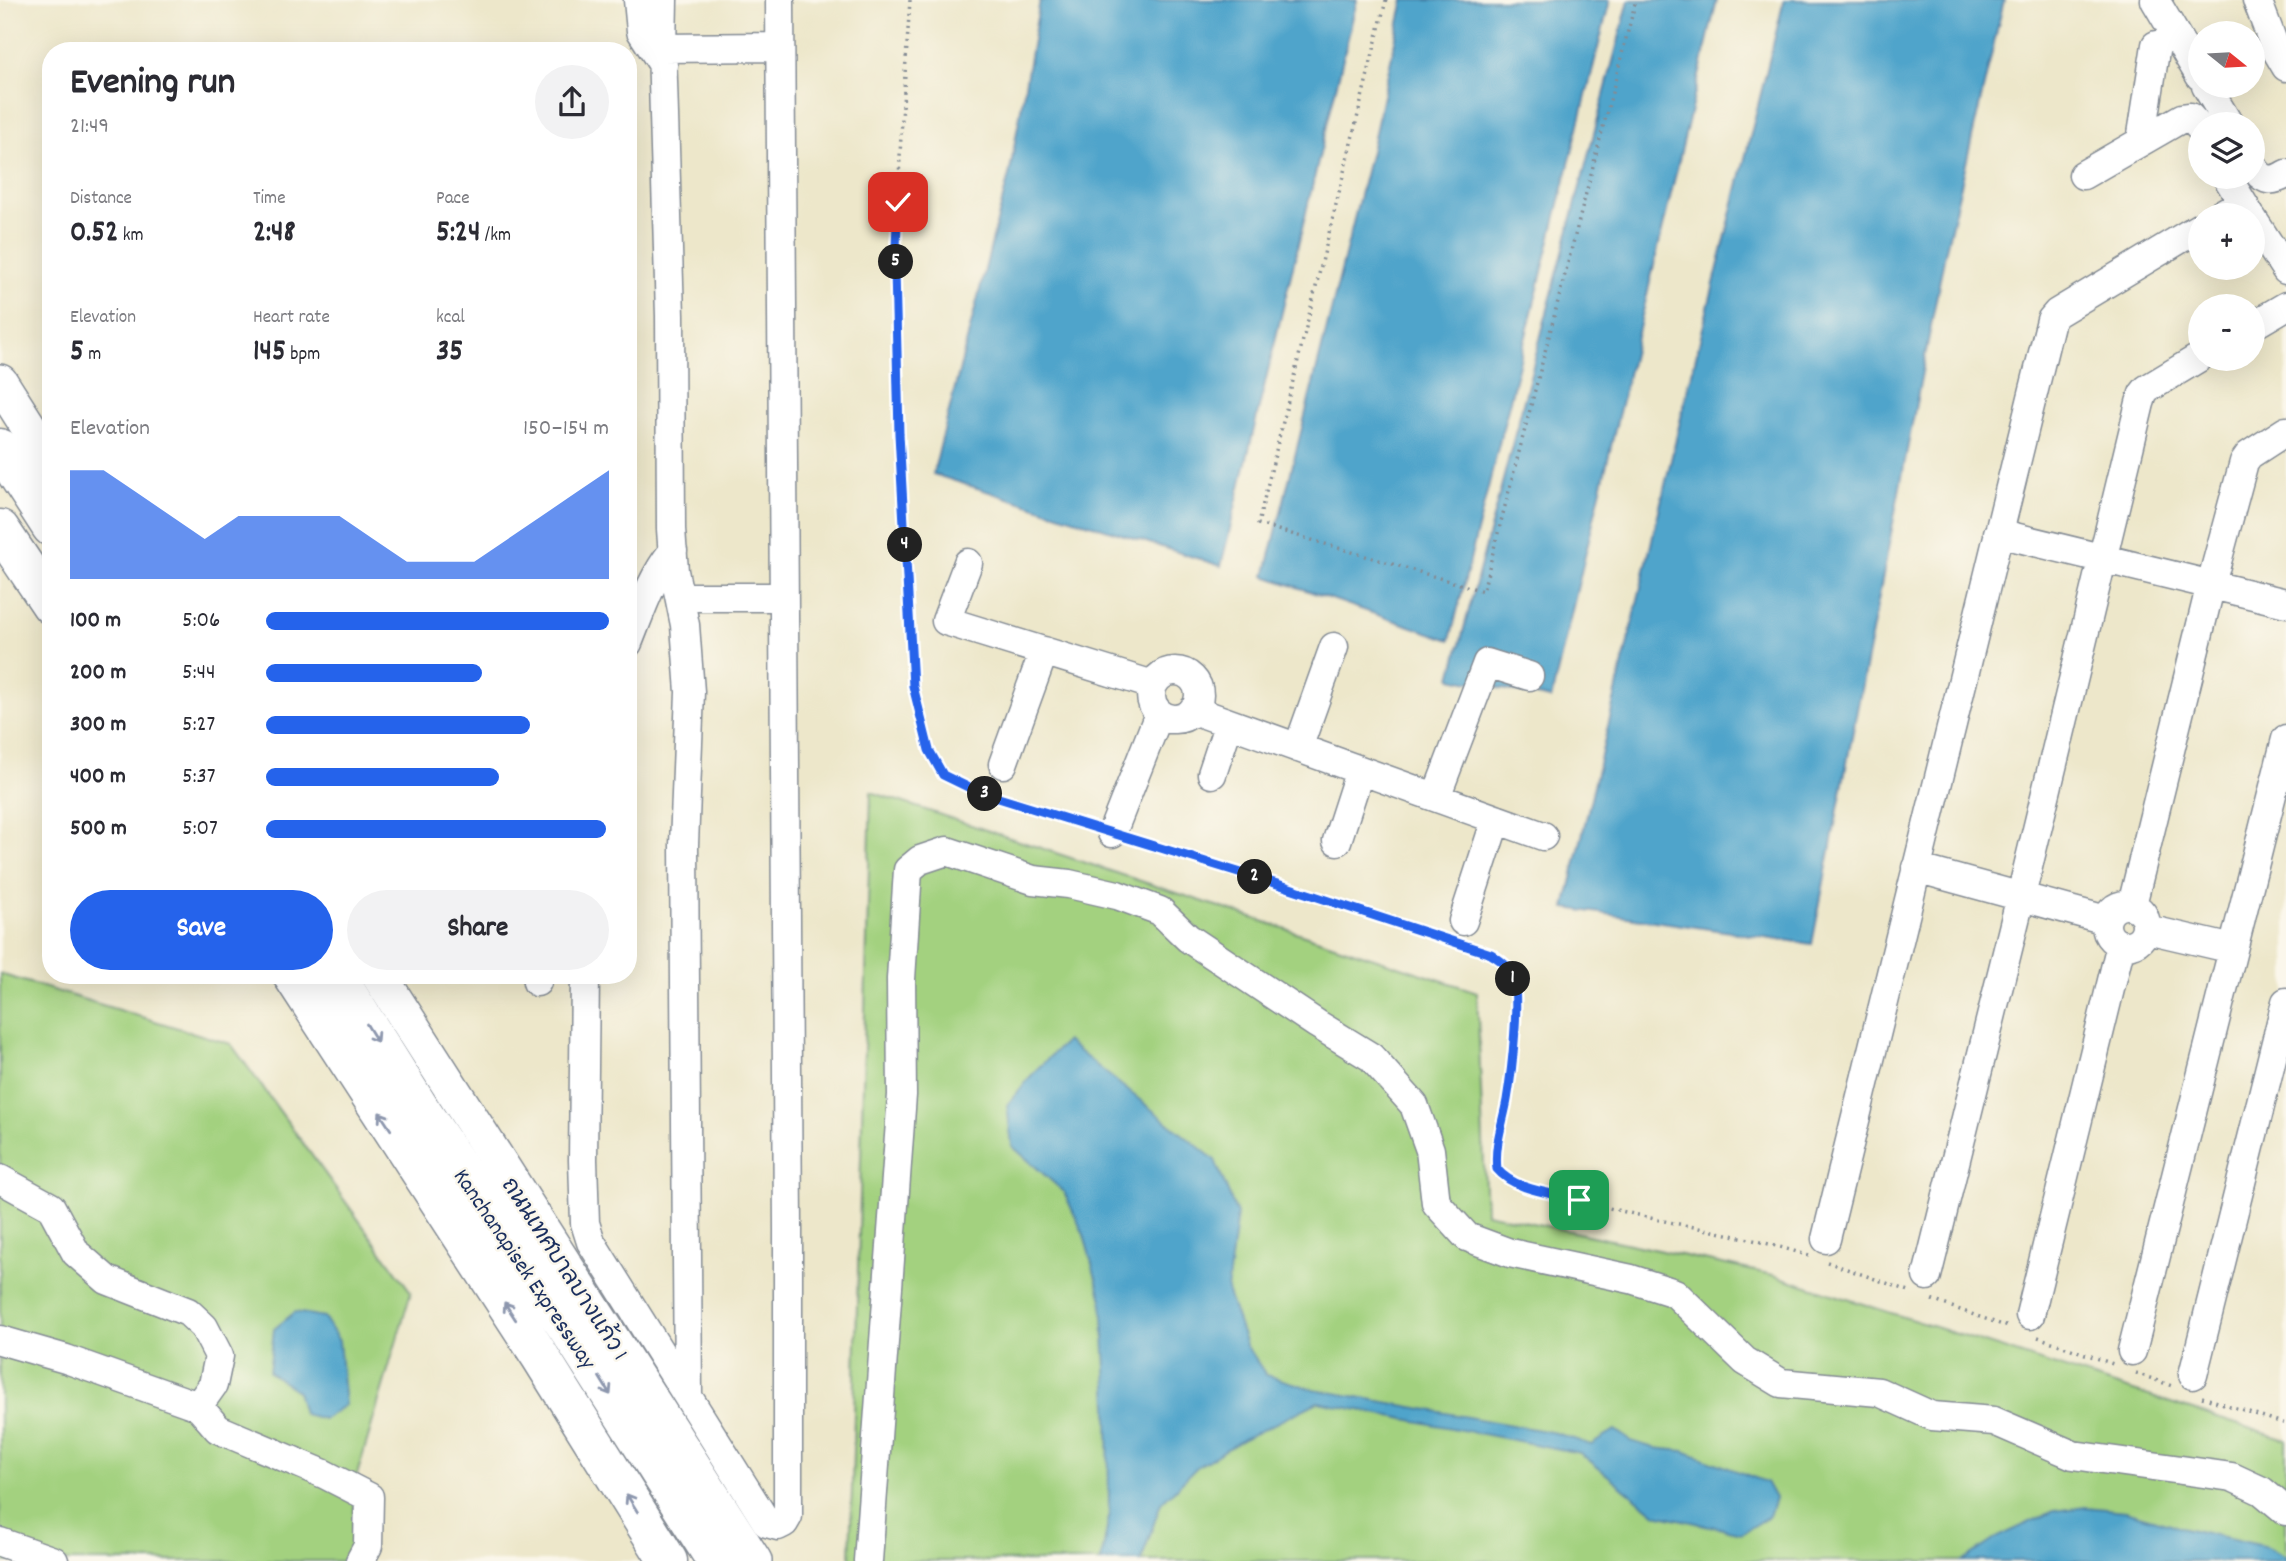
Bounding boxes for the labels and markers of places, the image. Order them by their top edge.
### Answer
pin [868,172,928,232]
pin: 5 [878,244,914,280]
pin: 4 [888,528,922,562]
pin: 3 [968,776,1002,812]
pin: 2 [1238,860,1272,894]
pin: 1 [1496,962,1530,996]
pin [1549,1170,1609,1230]

